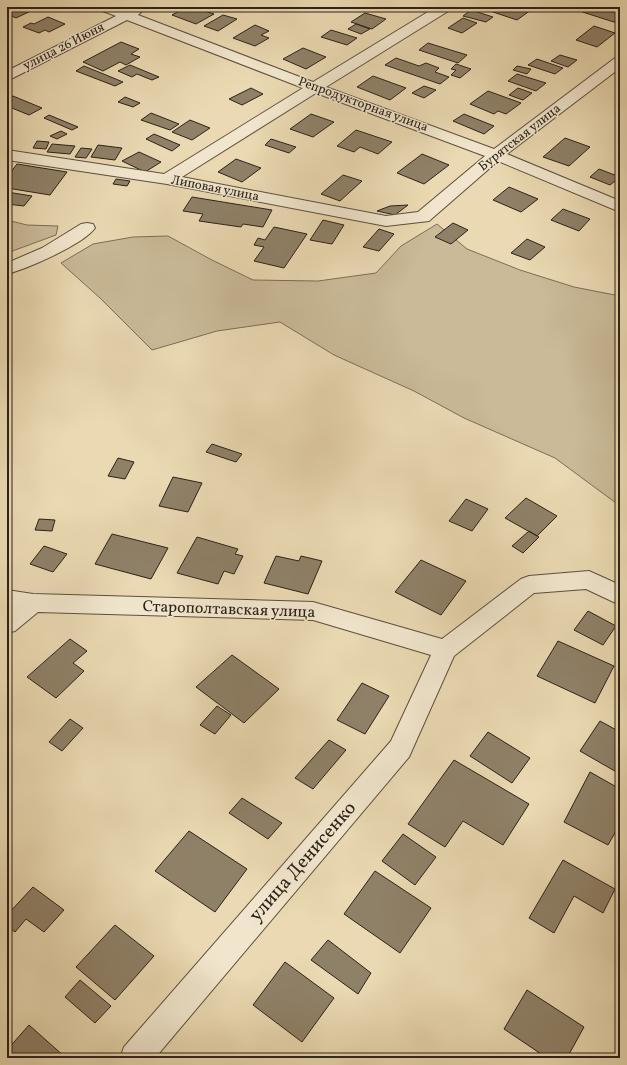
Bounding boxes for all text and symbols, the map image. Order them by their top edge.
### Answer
street label: улица 26 Июня [20,19,108,75]
street label: Репродукторная улица [296,73,430,137]
street label: Бурятская улица [475,100,565,176]
street label: Липовая улица [169,172,261,206]
street label: Старополтавская улица [142,596,316,624]
street label: улица Денисенко [243,796,363,928]

